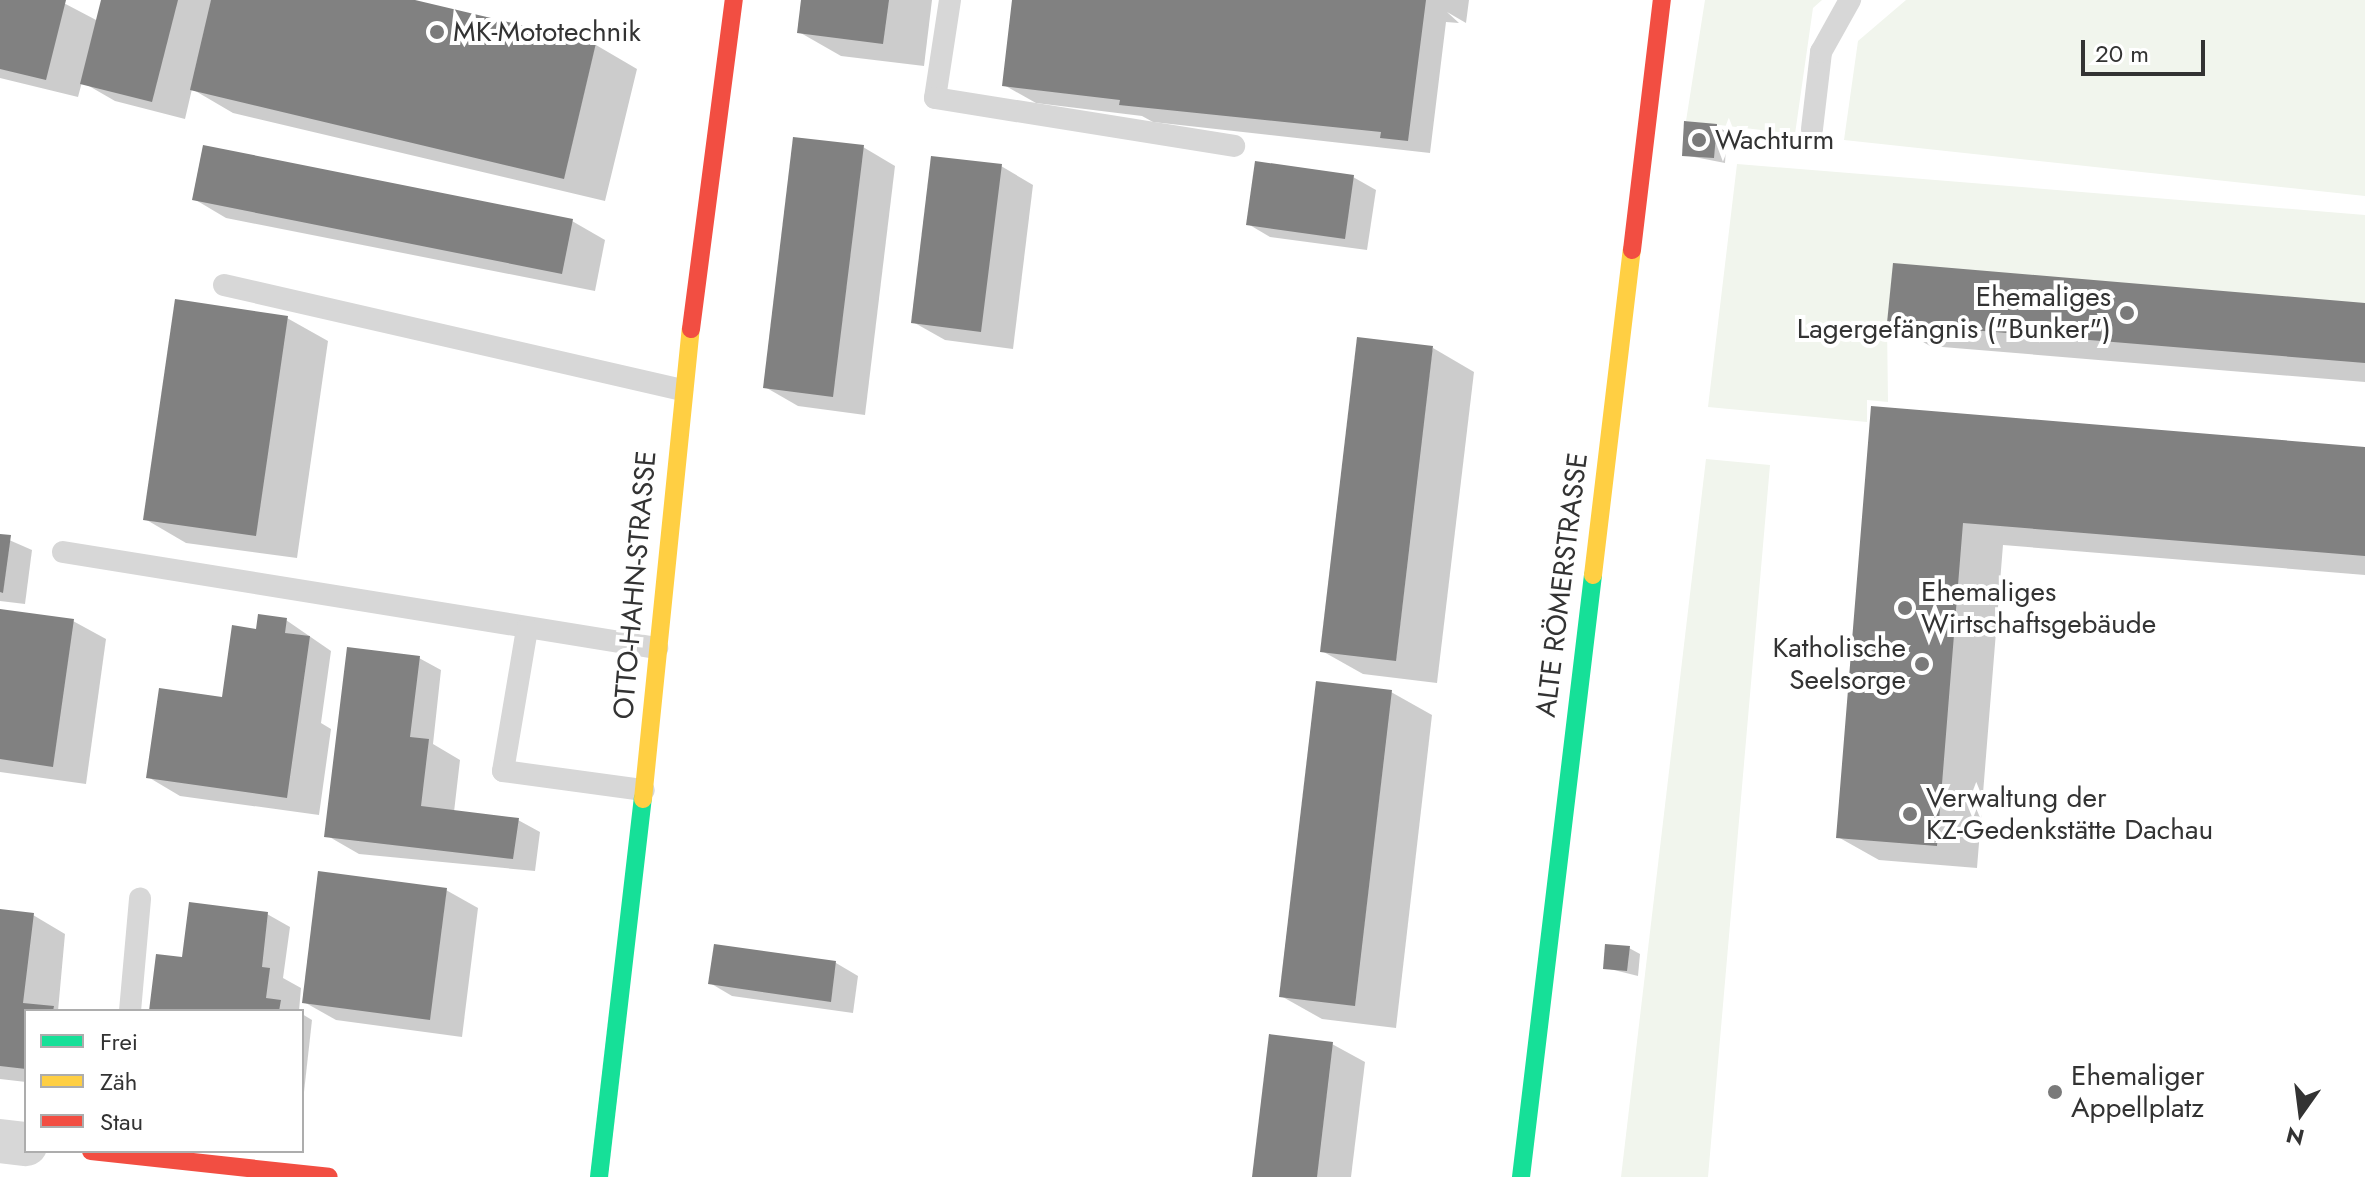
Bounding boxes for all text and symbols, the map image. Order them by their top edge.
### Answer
place label: MK-Mototechnik [453,15,641,49]
marker: MK-Mototechnik [428,23,446,41]
scale bar [2085,24,2209,74]
text: 20 m [2095,36,2149,71]
place label: Wachturm [1715,123,1834,157]
marker: Wachturm [1690,131,1708,149]
place label: Ehemaliges Lagergefängnis ("Bunker") [1797,280,2111,346]
marker: Ehemaliges Lagergefängnis ("Bunker") [2118,304,2136,322]
street label: OTTO-HAHN-STRASSE [607,449,663,721]
street label: ALTE RÖMERSTRASSE [1529,451,1595,719]
place label: Ehemaliges Wirtschaftsgebäude [1921,575,2156,641]
marker: Ehemaliges Wirtschaftsgebäude [1896,599,1914,617]
place label: Katholische Seelsorge [1772,631,1906,697]
marker: Katholische Seelsorge [1913,655,1931,673]
place label: Verwaltung der KZ-Gedenkstätte Dachau [1926,781,2213,847]
marker: Verwaltung der KZ-Gedenkstätte Dachau [1901,805,1919,823]
legend [24,1009,304,1153]
text: Frei [100,1024,138,1059]
place label: Ehemaliger Appellplatz [2071,1059,2205,1125]
text: Zäh [100,1064,137,1099]
north arrow [2261,1073,2341,1153]
marker: Ehemaliger Appellplatz [2046,1083,2064,1101]
text: Stau [100,1104,143,1139]
text: N [2283,1119,2308,1154]

